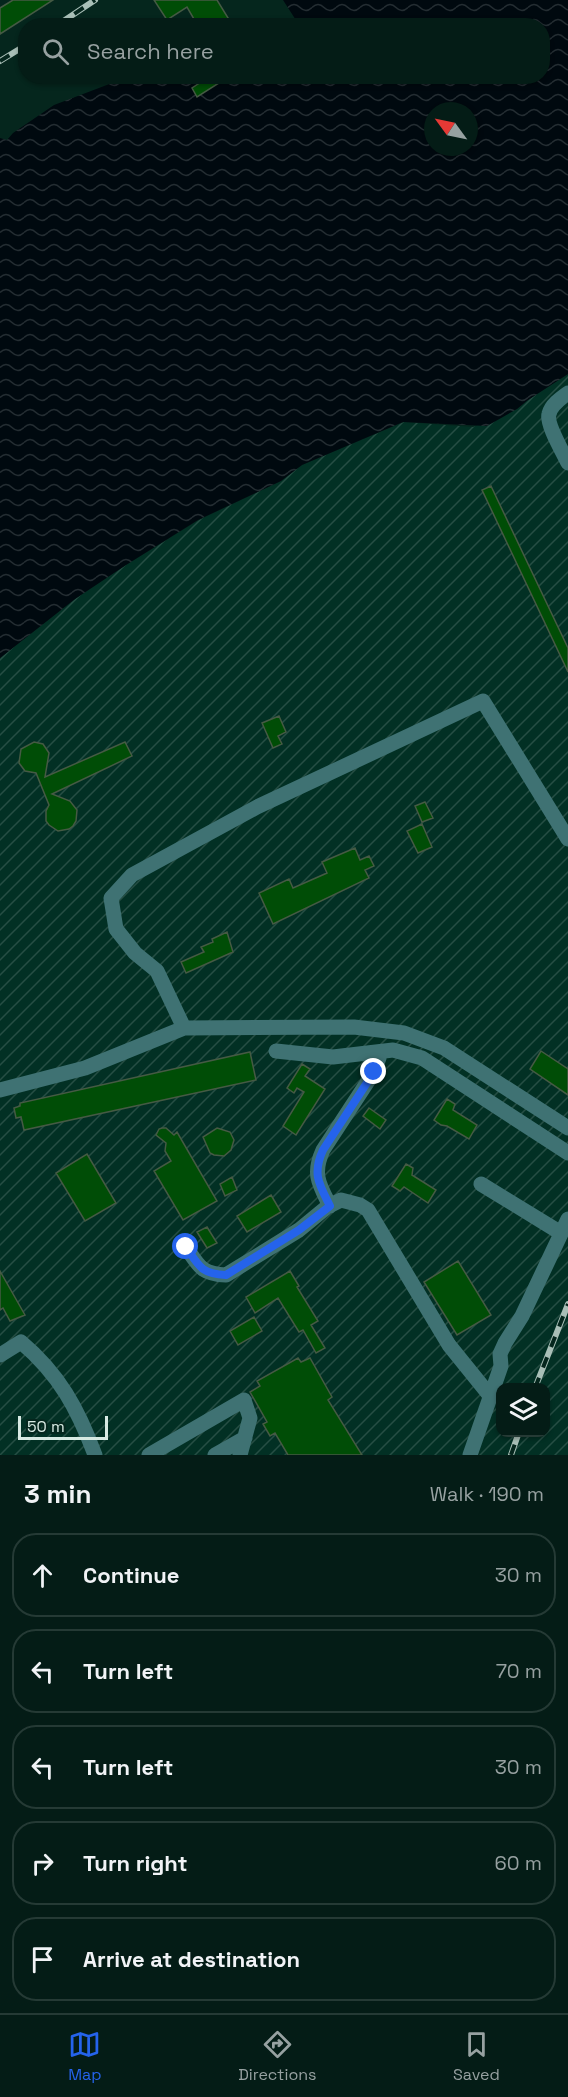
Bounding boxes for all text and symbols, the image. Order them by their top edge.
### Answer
search box [18,18,550,84]
icon: search [39,35,72,68]
text: Search here [87,37,214,65]
north arrow [424,102,478,156]
route end [360,1058,386,1084]
route start [172,1233,198,1259]
map controls [496,1383,550,1437]
button: layers [496,1383,550,1437]
scale bar [18,1413,108,1440]
text: 50 m [27,1416,65,1437]
text: 3 min [24,1477,92,1511]
text: Walk · 190 m [430,1481,544,1507]
icon: ahead [26,1559,59,1592]
text: Continue [83,1561,179,1589]
text: 30 m [495,1562,542,1588]
icon: left [26,1655,59,1688]
text: Turn left [83,1657,173,1685]
text: 70 m [496,1658,542,1684]
icon: left [26,1751,59,1784]
text: Turn left [83,1753,173,1781]
text: 30 m [495,1754,542,1780]
icon: right [26,1847,59,1880]
text: Turn right [83,1849,188,1877]
text: 60 m [495,1850,542,1876]
icon: arrive [26,1943,59,1976]
text: Arrive at destination [83,1945,300,1973]
tab: Map [68,2028,102,2085]
tab: Directions [238,2028,317,2085]
tab: Saved [453,2028,500,2085]

